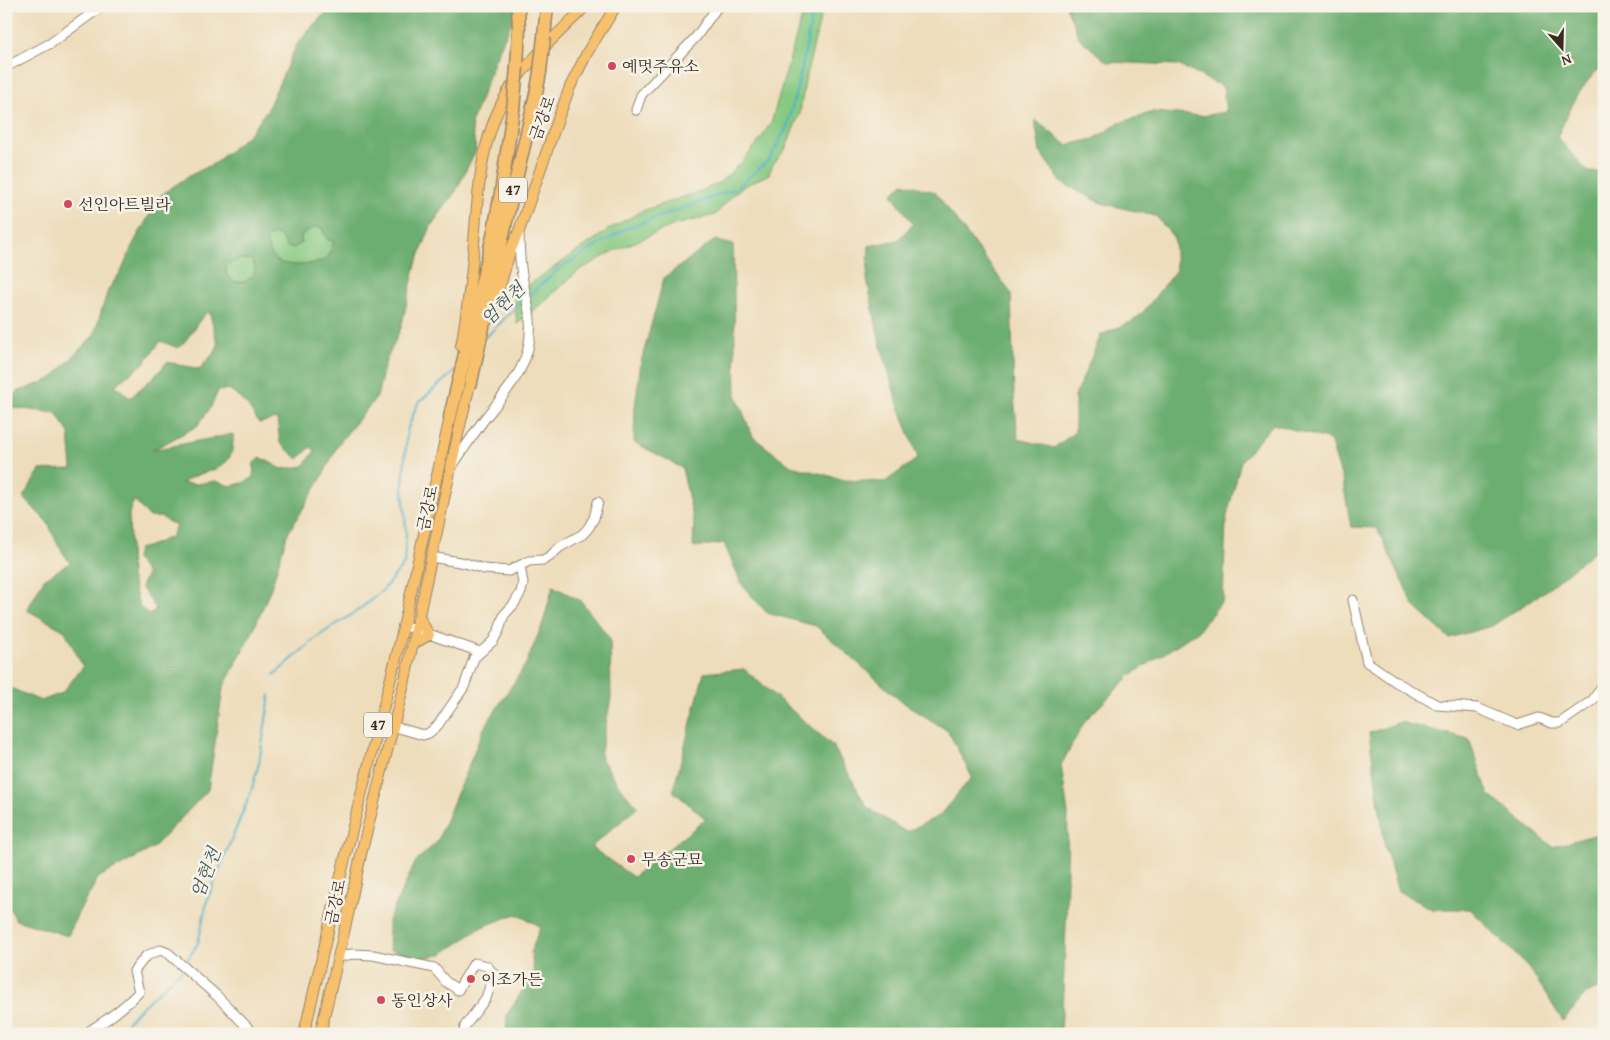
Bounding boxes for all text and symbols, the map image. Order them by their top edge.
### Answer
north arrow [1538,22,1588,72]
text: N [1558,49,1574,71]
place label: 예멋주유소 [622,54,699,78]
marker: 예멋주유소 [606,60,618,72]
street label: 금강로 [523,92,561,144]
road number: 47 [499,178,527,202]
place label: 선인아트빌라 [78,192,171,216]
marker: 선인아트빌라 [62,198,74,210]
water label: 엄현천 [475,275,532,331]
street label: 금강로 [410,482,444,533]
road number: 47 [364,712,392,738]
water label: 엄현천 [184,842,228,902]
place label: 무송군묘 [641,847,703,871]
marker: 무송군묘 [625,853,637,865]
street label: 금강로 [318,876,352,927]
place label: 이조가든 [481,967,543,991]
marker: 이조가든 [465,973,477,985]
place label: 동인상사 [391,988,453,1012]
marker: 동인상사 [375,994,387,1006]

